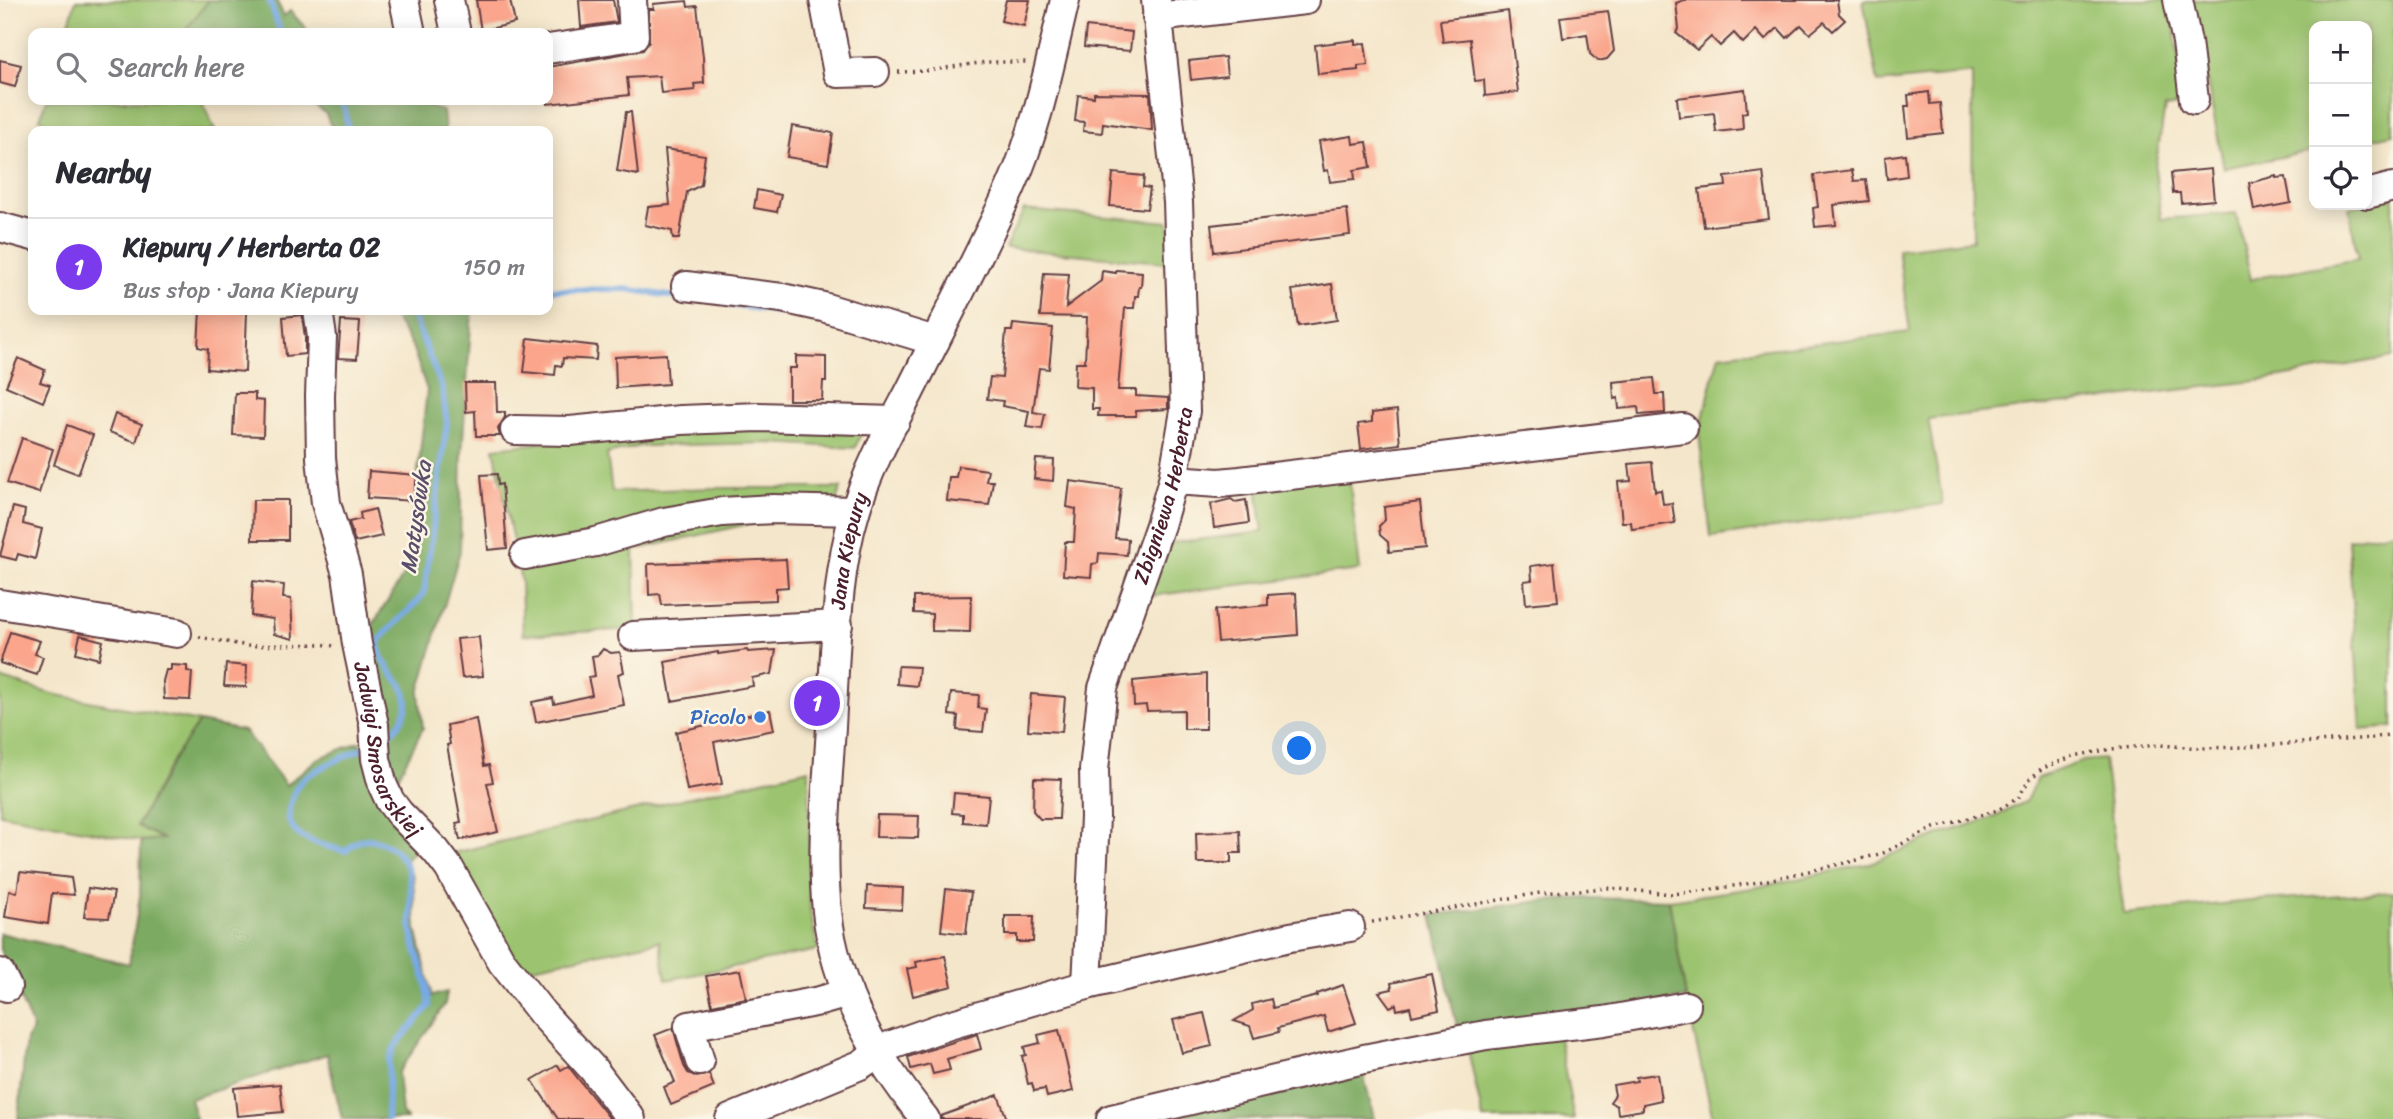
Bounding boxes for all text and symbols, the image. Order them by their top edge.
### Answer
map controls [2309,21,2372,210]
button: + [2309,21,2372,84]
search box [28,28,553,105]
text: Search here [108,44,245,90]
icon: search [52,48,90,86]
button: − [2309,84,2372,147]
text: Nearby [56,145,151,199]
button: locate [2309,147,2372,210]
text: Kiepury / Herberta 02 [123,224,380,270]
text: 1 [74,247,84,288]
text: 150 m [463,247,525,288]
text: Bus stop · Jana Kiepury [123,270,358,311]
street label: Zbigniewa Herberta [1122,403,1204,589]
water label: Matysówka [388,456,445,576]
street label: Jana Kiepury [819,486,879,612]
street label: Jadwigi Smosarskiej [342,657,433,847]
pin: 1 [794,677,840,729]
place label: Picolo [690,698,746,736]
marker: Picolo [752,709,768,725]
your location [1282,731,1316,765]

